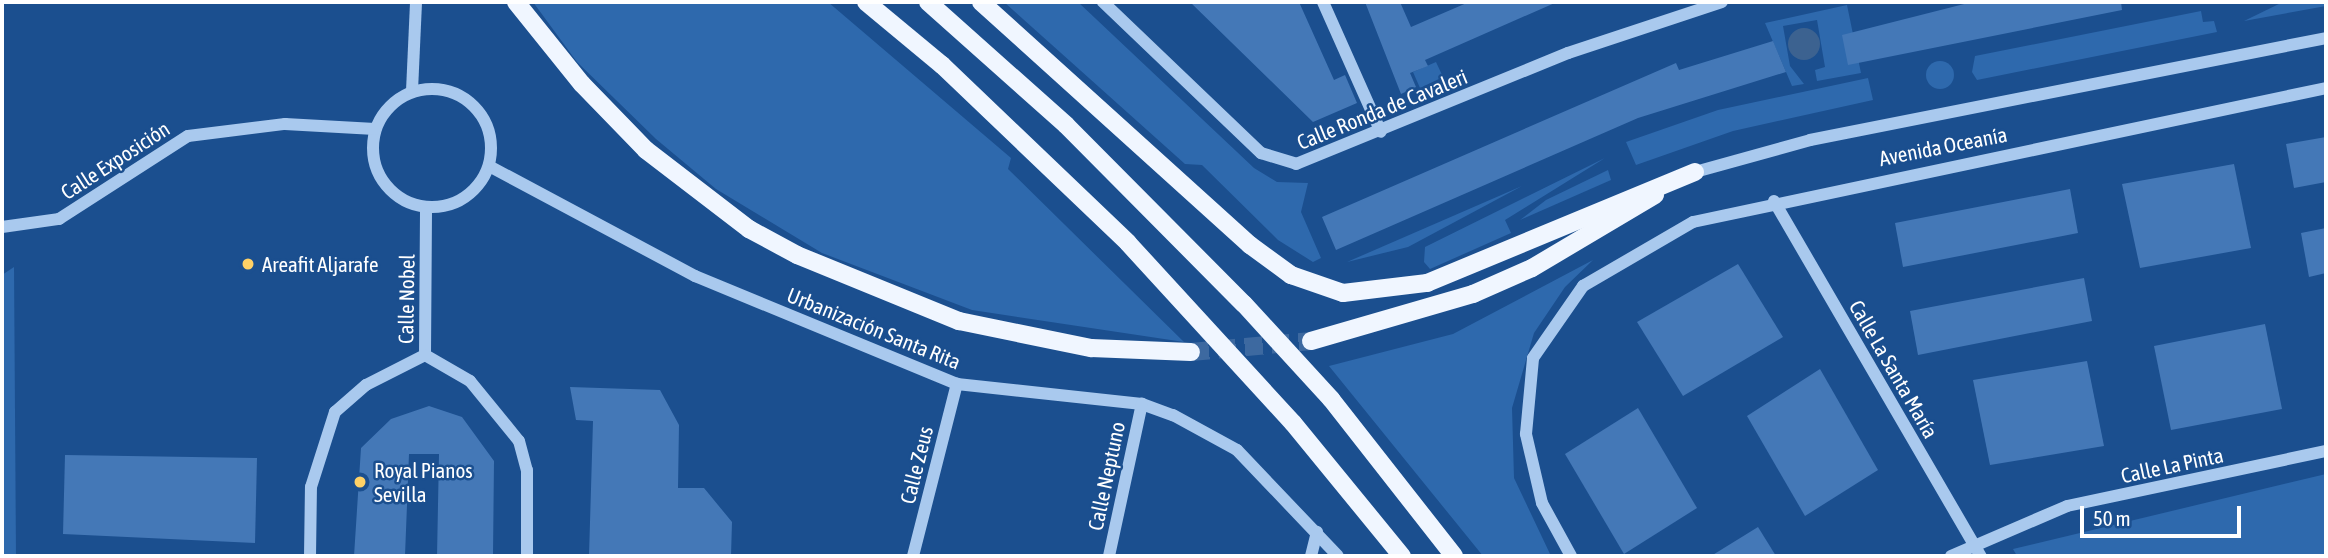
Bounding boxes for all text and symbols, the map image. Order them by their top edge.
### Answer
street label: Calle Ronda de Cavaleri [1293,63,1471,155]
street label: Calle Exposición [56,115,174,205]
street label: Avenida Oceanía [1877,121,2009,171]
place label: Areafit Aljarafe [262,251,379,277]
street label: Calle Nobel [393,254,419,344]
marker: Areafit Aljarafe [240,256,256,272]
street label: Urbanización Santa Rita [784,282,964,374]
street label: Calle La Santa María [1844,295,1944,443]
street label: Calle Neptuno [1082,419,1130,533]
street label: Calle Zeus [894,424,938,506]
street label: Calle La Pinta [2119,442,2225,488]
place label: Royal Pianos Sevilla [374,457,473,507]
marker: Royal Pianos Sevilla [352,474,368,490]
scale bar [2083,491,2244,536]
text: 50 m [2093,506,2131,530]

